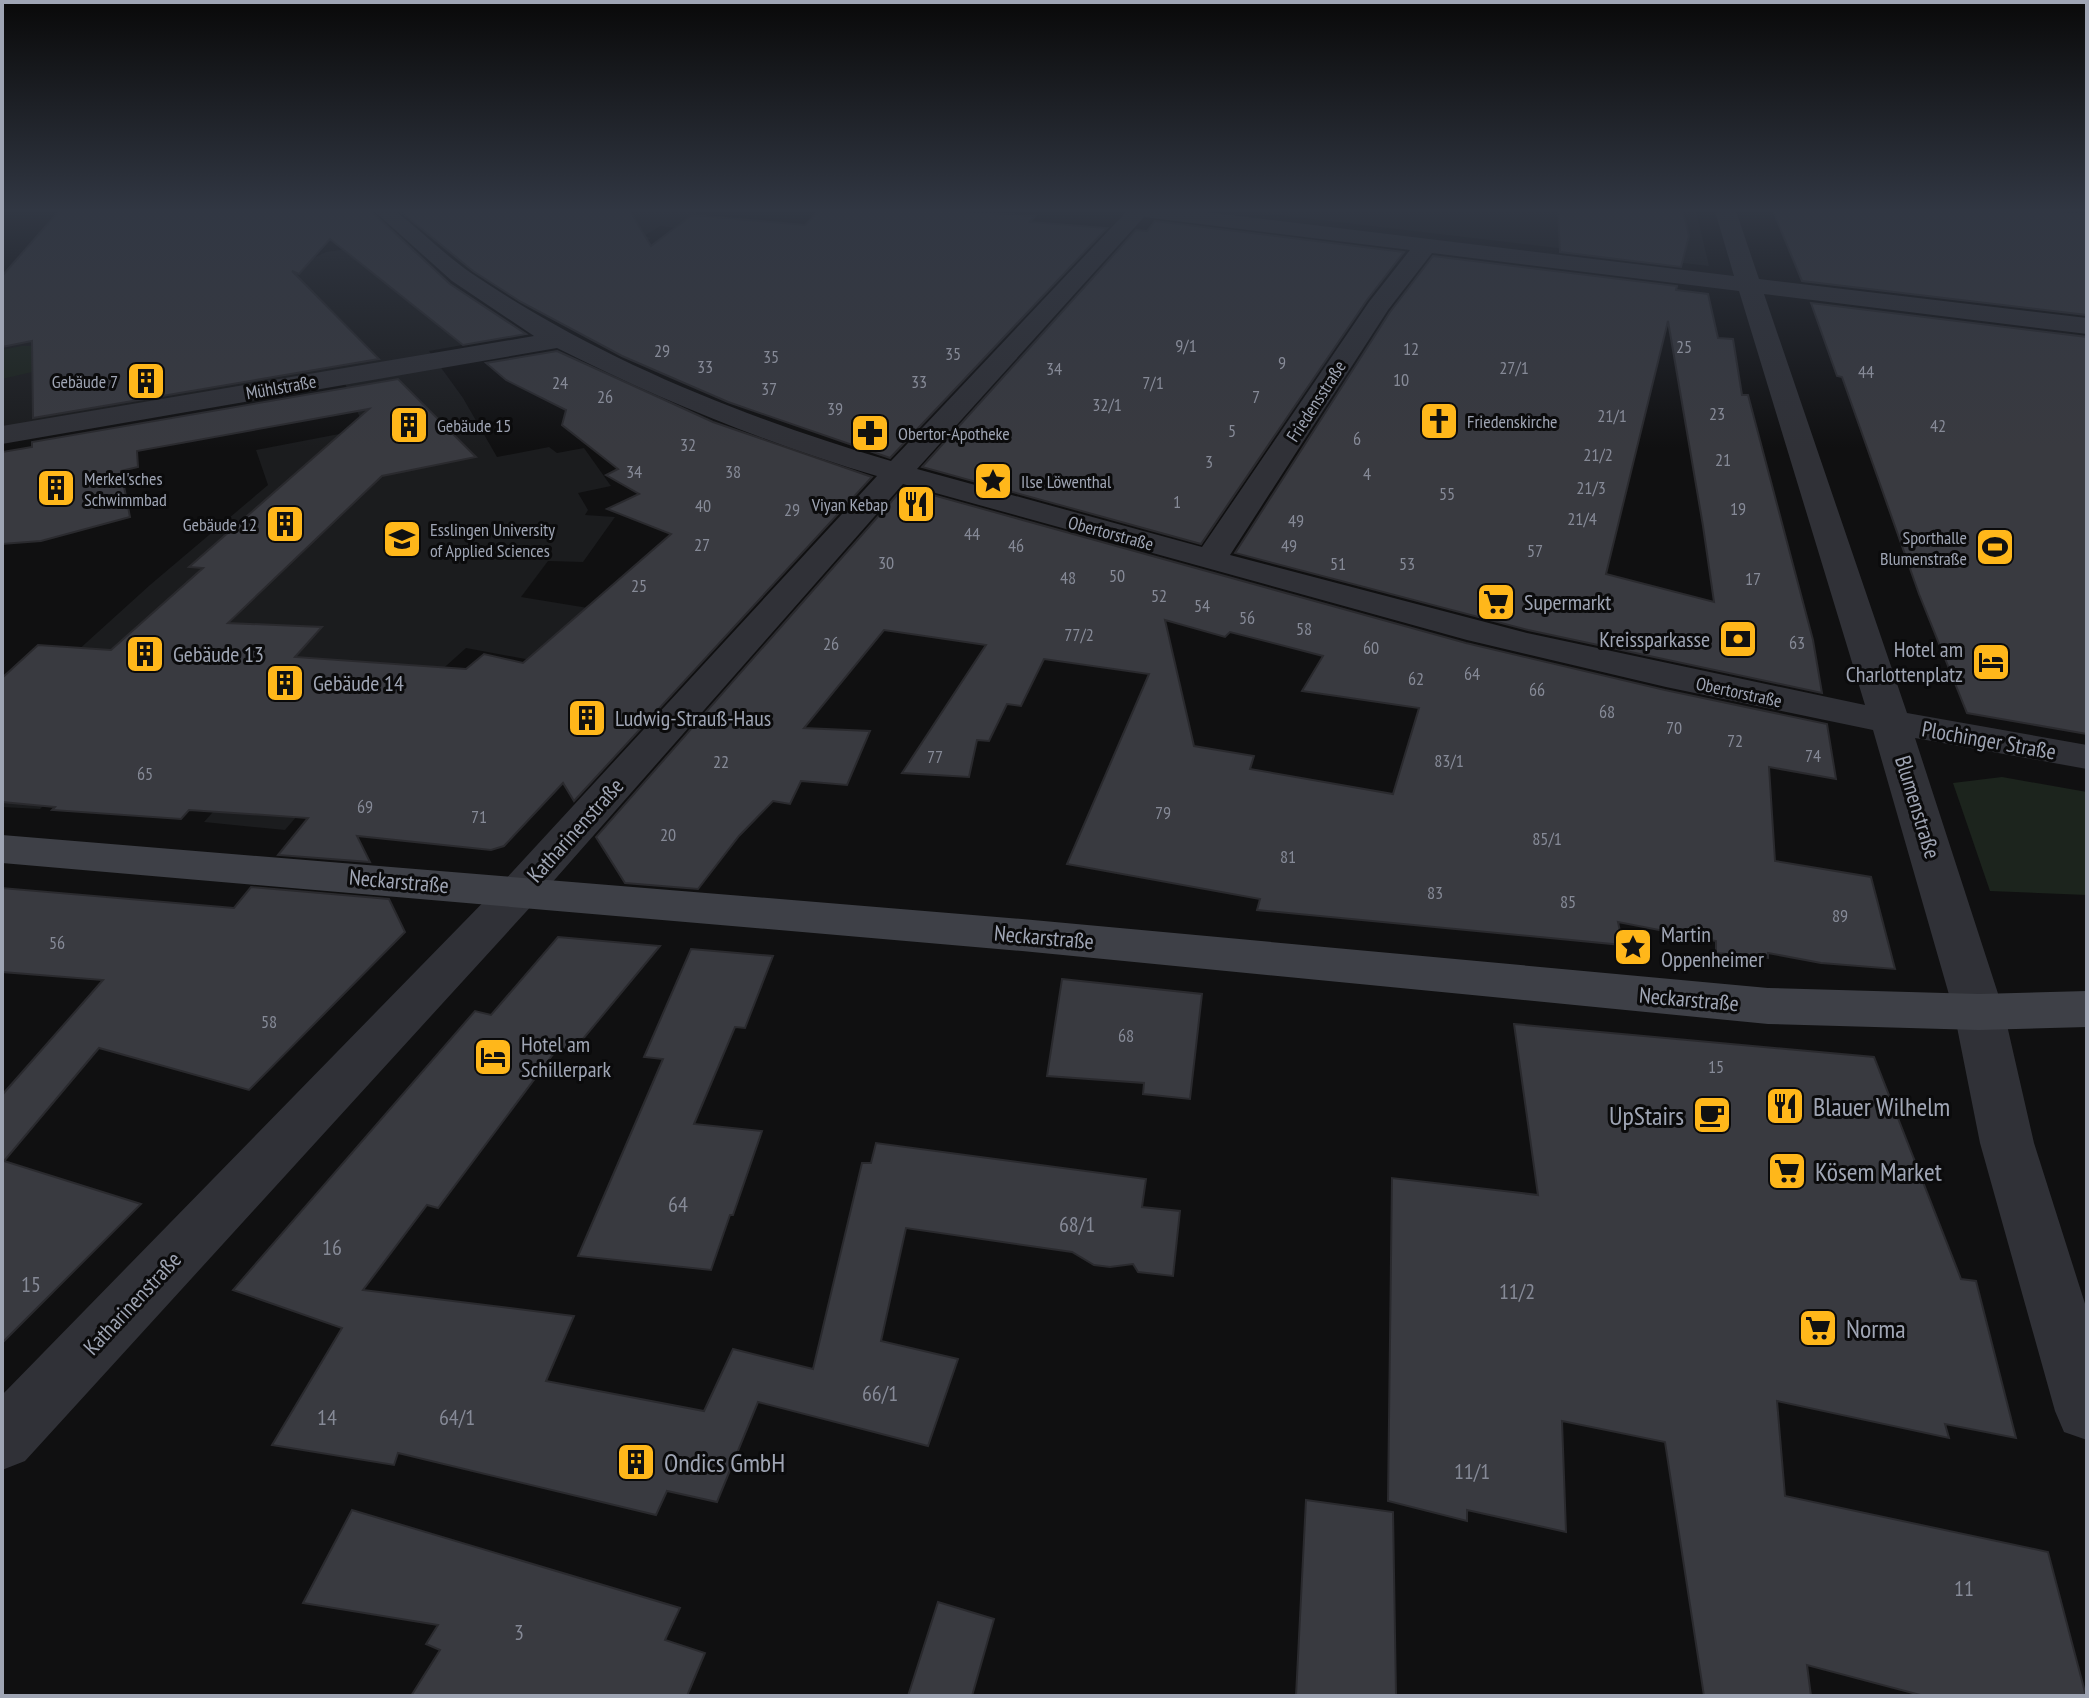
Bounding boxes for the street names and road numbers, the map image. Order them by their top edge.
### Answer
street label: Friedensstraße [1281,356,1351,446]
street label: Mühlstraße [244,370,318,404]
street label: Obertorstraße [1066,511,1156,555]
street label: Obertorstraße [1694,672,1784,712]
street label: Plochinger Straße [1920,714,2058,766]
street label: Blumenstraße [1889,752,1947,862]
street label: Katharinenstraße [521,772,629,888]
street label: Neckarstraße [348,863,450,899]
street label: Neckarstraße [993,919,1095,955]
street label: Neckarstraße [1638,981,1740,1017]
street label: Katharinenstraße [77,1246,187,1360]

